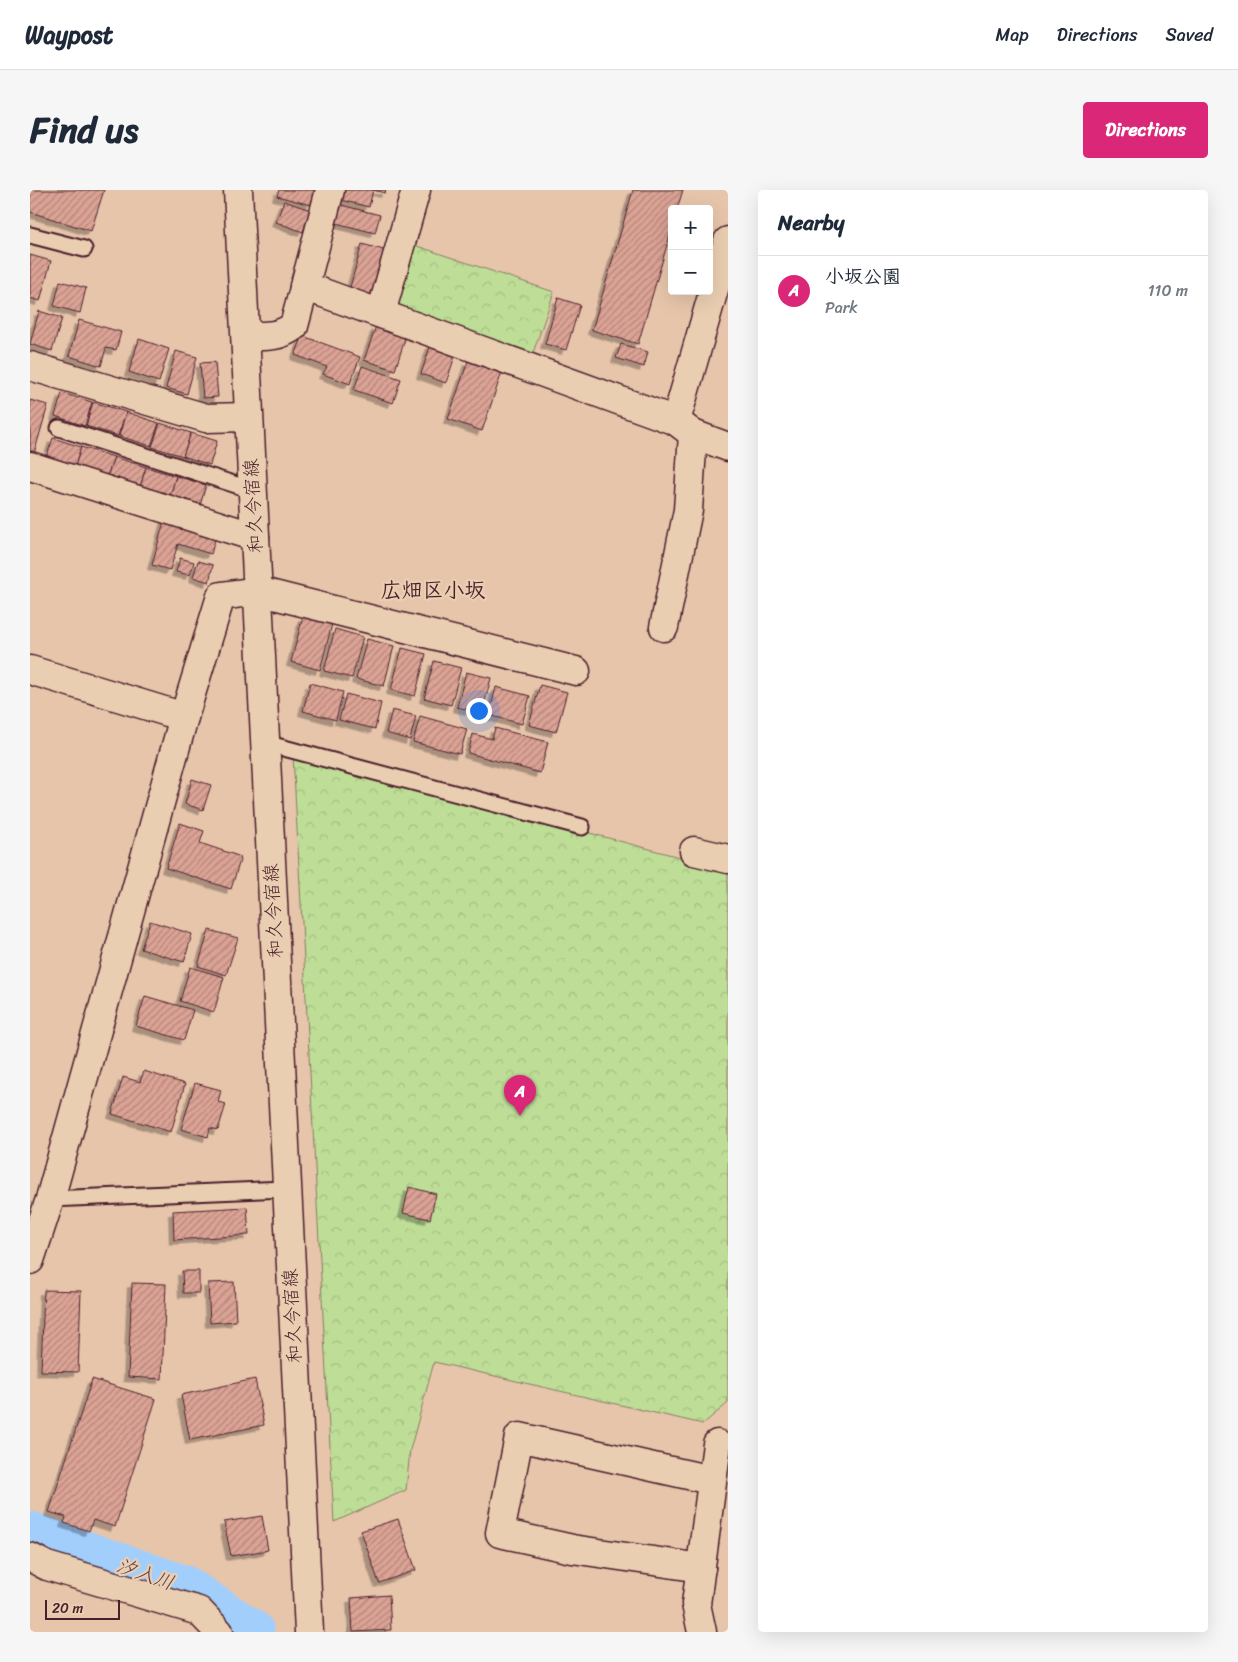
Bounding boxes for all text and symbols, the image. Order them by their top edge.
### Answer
text: Waypost [25,14,113,56]
text: Map [996,19,1029,51]
text: Directions [1057,19,1138,51]
text: Saved [1166,19,1213,51]
text: Find us [30,99,138,161]
button: Directions [1083,102,1208,158]
text: Nearby [778,204,844,242]
map controls [668,205,713,295]
button: + [668,205,713,250]
button: − [668,250,713,295]
text: 小坂公園 [825,260,901,293]
text: A [789,276,799,305]
text: 110 m [1148,276,1188,305]
text: Park [825,293,858,322]
street label: 和久今宿線 [234,458,272,554]
district label: 広畑区小坂 [381,571,486,609]
your location [466,698,492,724]
street label: 和久今宿線 [254,863,292,959]
pin: A [504,1075,536,1116]
street label: 和久今宿線 [273,1268,311,1364]
water label: 汐入川 [111,1548,179,1600]
text: 20 m [52,1596,83,1621]
scale bar [45,1597,120,1620]

